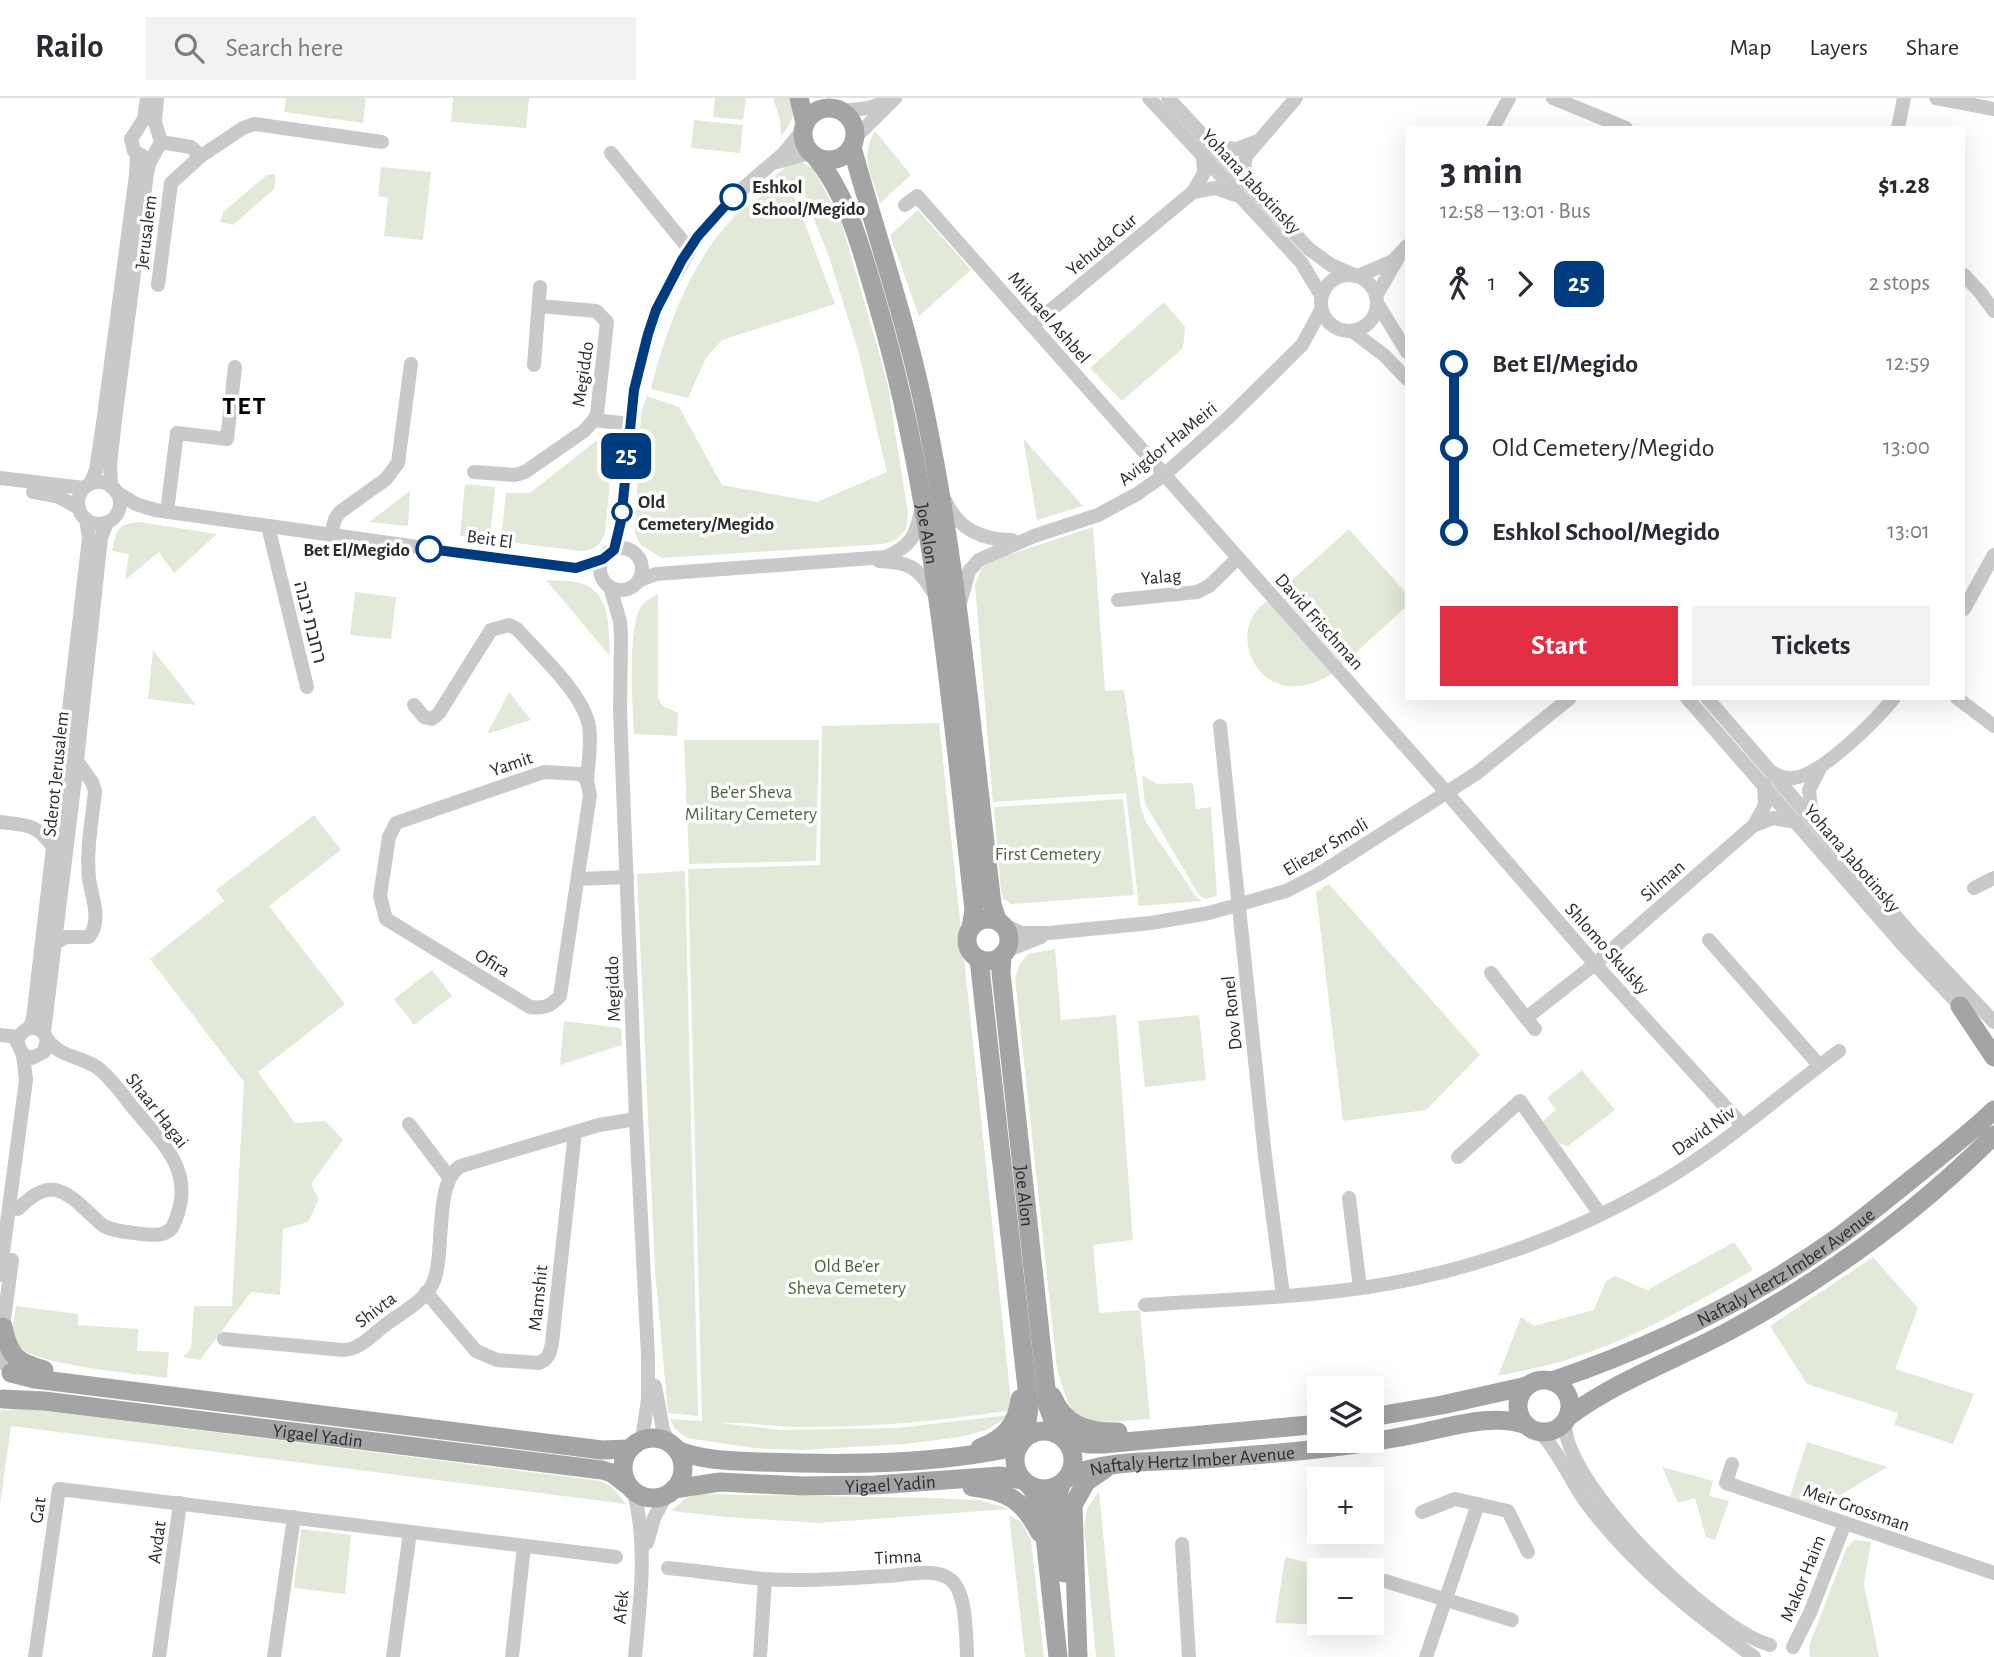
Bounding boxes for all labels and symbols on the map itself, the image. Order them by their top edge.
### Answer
street label: Yohana Jabotinsky [1198,126,1304,238]
place label: Eshkol School/Megido [752,178,865,219]
marker: Eshkol School/Megido [720,184,746,210]
street label: Jerusalem [133,194,160,270]
street label: Yehuda Gur [1063,210,1141,280]
street label: Mikhael Ashbel [1004,269,1094,367]
street label: Megiddo [569,340,597,408]
district label: TET [222,393,268,419]
street label: Avigdor HaMeiri [1115,399,1221,490]
line badge: 25 [594,433,658,479]
place label: Old Cemetery/Megido [638,493,774,534]
marker: Old Cemetery/Megido [612,502,632,522]
street label: Joe Alon [912,502,941,566]
street label: Beit El [465,527,514,552]
marker: Bet El/Megido [416,536,442,562]
place label: Bet El/Megido [303,541,410,560]
street label: Yalag [1140,566,1183,589]
street label: David Frischman [1271,570,1367,674]
street label: רחבת יבנה [290,579,329,665]
street label: Sderot Jerusalem [40,710,73,838]
street label: Yamit [488,748,535,780]
park label: Be'er Sheva Military Cemetery [685,783,817,824]
street label: Yohana Jabotinsky [1800,801,1904,917]
street label: Eliezer Smoli [1280,815,1372,880]
park label: First Cemetery [995,845,1101,864]
street label: Silman [1637,857,1689,905]
street label: Shlomo Skulsky [1561,900,1653,998]
street label: Ofira [471,946,513,981]
street label: Megiddo [603,956,624,1022]
street label: Dov Ronel [1219,975,1246,1051]
street label: Shaar Hagai [122,1070,192,1152]
street label: David Niv [1669,1103,1739,1160]
street label: Joe Alon [1011,1164,1036,1227]
street label: Naftaly Hertz Imber Avenue [1694,1205,1879,1330]
park label: Old Be'er Sheva Cemetery [788,1257,906,1298]
street label: Mamshit [526,1264,551,1332]
street label: Shivta [352,1289,400,1332]
street label: Yigael Yadin [271,1421,364,1451]
street label: Naftaly Hertz Imber Avenue [1088,1443,1296,1480]
street label: Yigael Yadin [845,1473,936,1496]
street label: Meir Grossman [1801,1481,1912,1536]
street label: Gat [27,1496,50,1524]
street label: Avdat [145,1520,170,1565]
street label: Makor Haim [1777,1533,1829,1625]
street label: Timna [874,1547,923,1568]
street label: Afek [611,1589,632,1625]

